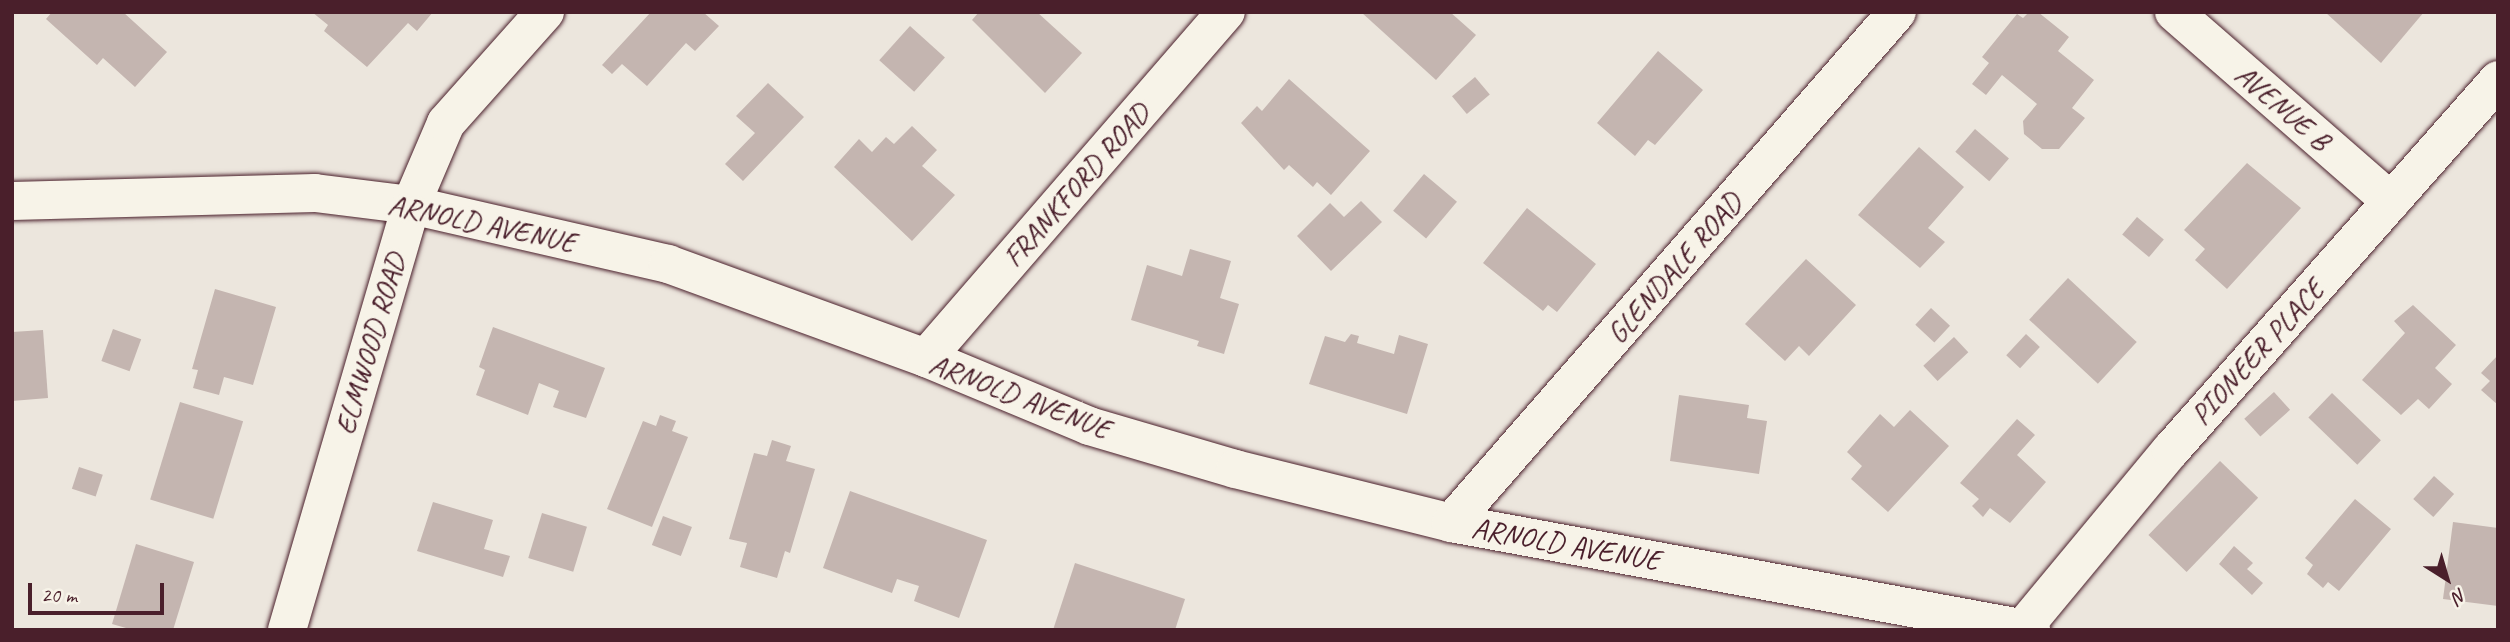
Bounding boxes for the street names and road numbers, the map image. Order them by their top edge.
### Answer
street label: AVENUE B [2228,56,2338,158]
street label: FRANKFORD ROAD [995,95,1157,275]
street label: GLENDALE ROAD [1598,185,1750,351]
street label: ARNOLD AVENUE [385,186,579,260]
street label: ELMWOOD ROAD [327,249,413,439]
street label: PIONEER PLACE [2182,272,2332,432]
street label: ARNOLD AVENUE [924,345,1116,447]
street label: ARNOLD AVENUE [1469,510,1663,578]

